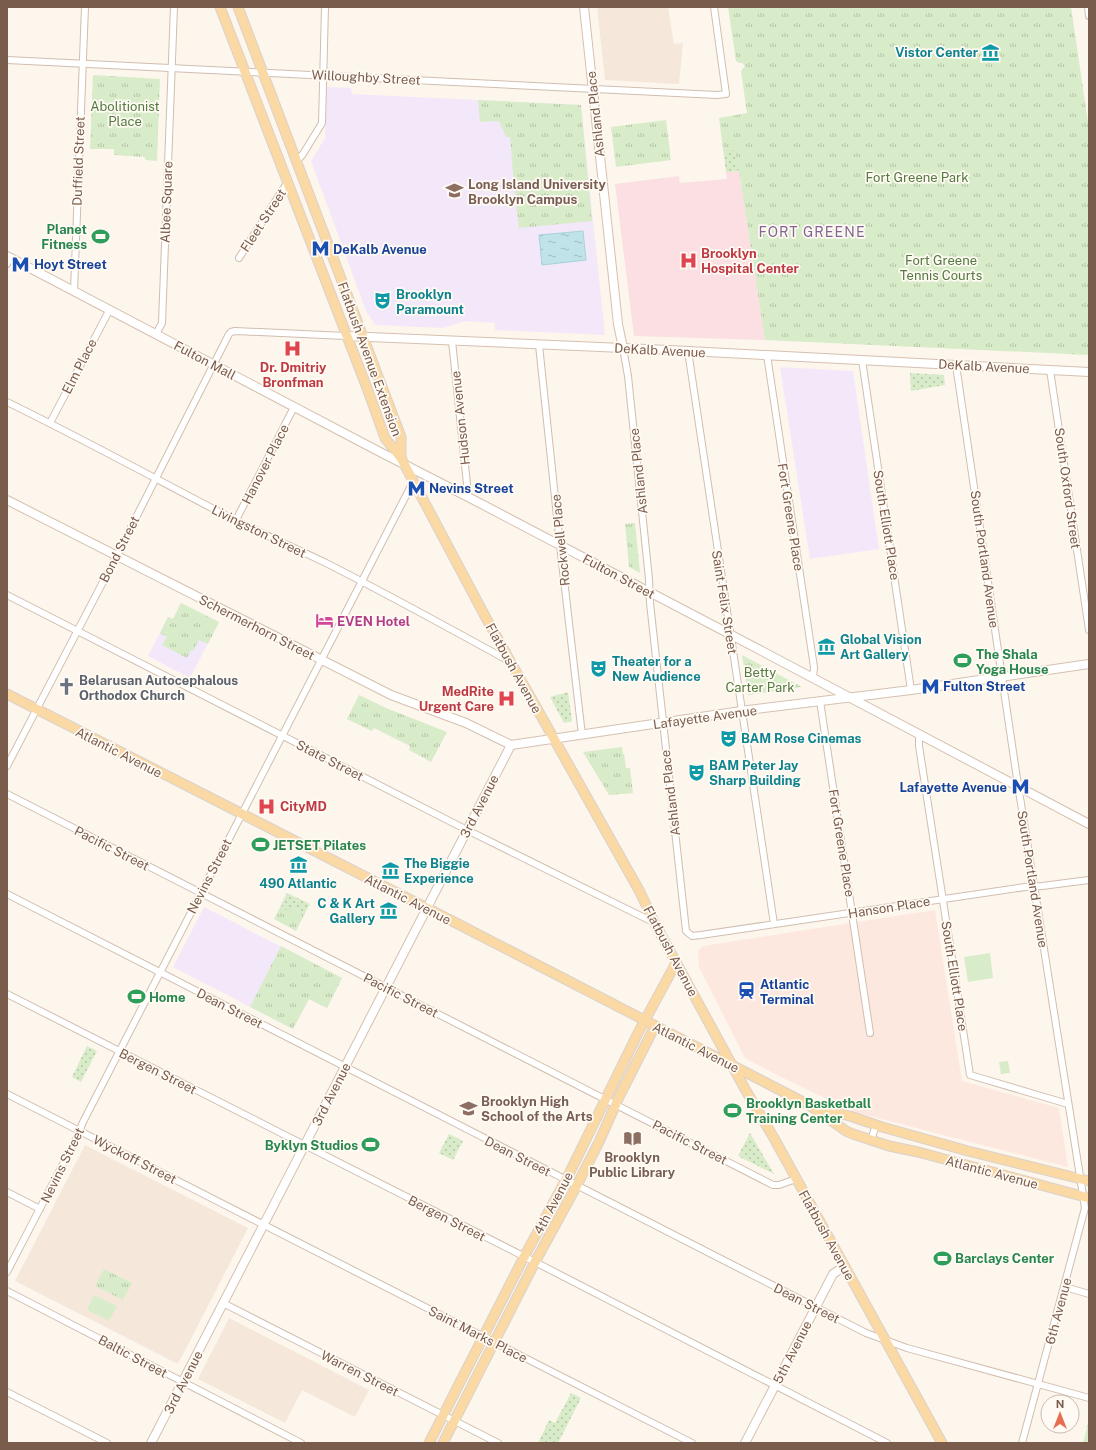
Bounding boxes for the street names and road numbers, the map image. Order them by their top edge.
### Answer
street label: Willoughby Street [311,67,421,88]
street label: Ashland Place [584,70,607,158]
street label: Duffield Street [69,116,88,206]
street label: Albee Square [158,161,175,243]
street label: Fleet Street [238,186,289,255]
street label: Flatbush Avenue Extension [335,280,404,438]
street label: Elm Place [59,336,100,396]
street label: Fulton Mall [171,338,238,383]
street label: DeKalb Avenue [614,341,706,360]
street label: DeKalb Avenue [938,357,1030,376]
street label: Hudson Avenue [448,370,473,466]
street label: Hanover Place [239,422,292,507]
street label: South Oxford Street [1052,426,1083,550]
street label: Ashland Place [627,427,650,515]
street label: Fort Greene Place [775,462,806,572]
street label: South Elliott Place [870,469,903,581]
street label: South Portland Avenue [967,489,1002,629]
street label: Rockwell Place [548,493,573,587]
street label: Livingston Street [209,502,308,561]
street label: Bond Street [96,514,143,585]
street label: Saint Felix Street [709,549,740,655]
street label: Fulton Street [580,551,657,602]
street label: Schermerhorn Street [196,592,317,663]
street label: Flatbush Avenue [483,621,545,716]
street label: Lafayette Avenue [652,703,758,732]
street label: Atlantic Avenue [73,724,164,781]
street label: State Street [294,737,366,784]
street label: Ashland Place [658,749,683,837]
street label: 3rd Avenue [457,772,502,840]
street label: Fort Greene Place [826,788,857,898]
street label: South Portland Avenue [1014,809,1051,949]
street label: Pacific Street [72,823,152,874]
street label: Nevins Street [184,836,235,916]
street label: Atlantic Avenue [362,871,453,928]
street label: Hanson Place [847,894,931,921]
street label: Flatbush Avenue [640,903,701,999]
street label: South Elliott Place [938,920,971,1032]
street label: Pacific Street [361,970,441,1021]
street label: Dean Street [194,985,265,1032]
street label: Atlantic Avenue [650,1019,741,1076]
street label: Bergen Street [117,1045,199,1097]
street label: 3rd Avenue [309,1060,354,1128]
street label: Pacific Street [650,1117,730,1168]
street label: Nevins Street [38,1125,87,1205]
street label: Wyckoff Street [91,1132,179,1187]
street label: Dean Street [482,1133,553,1180]
street label: Atlantic Avenue [944,1153,1040,1192]
street label: 4th Avenue [531,1169,576,1237]
street label: Flatbush Avenue [796,1188,858,1283]
street label: Bergen Street [406,1192,488,1244]
street label: 6th Avenue [1042,1276,1075,1346]
street label: Dean Street [771,1280,842,1327]
street label: Saint Marks Place [426,1303,530,1366]
street label: 5th Avenue [770,1318,815,1386]
street label: Baltic Street [96,1332,170,1381]
street label: Warren Street [318,1347,401,1399]
street label: 3rd Avenue [161,1348,206,1416]

